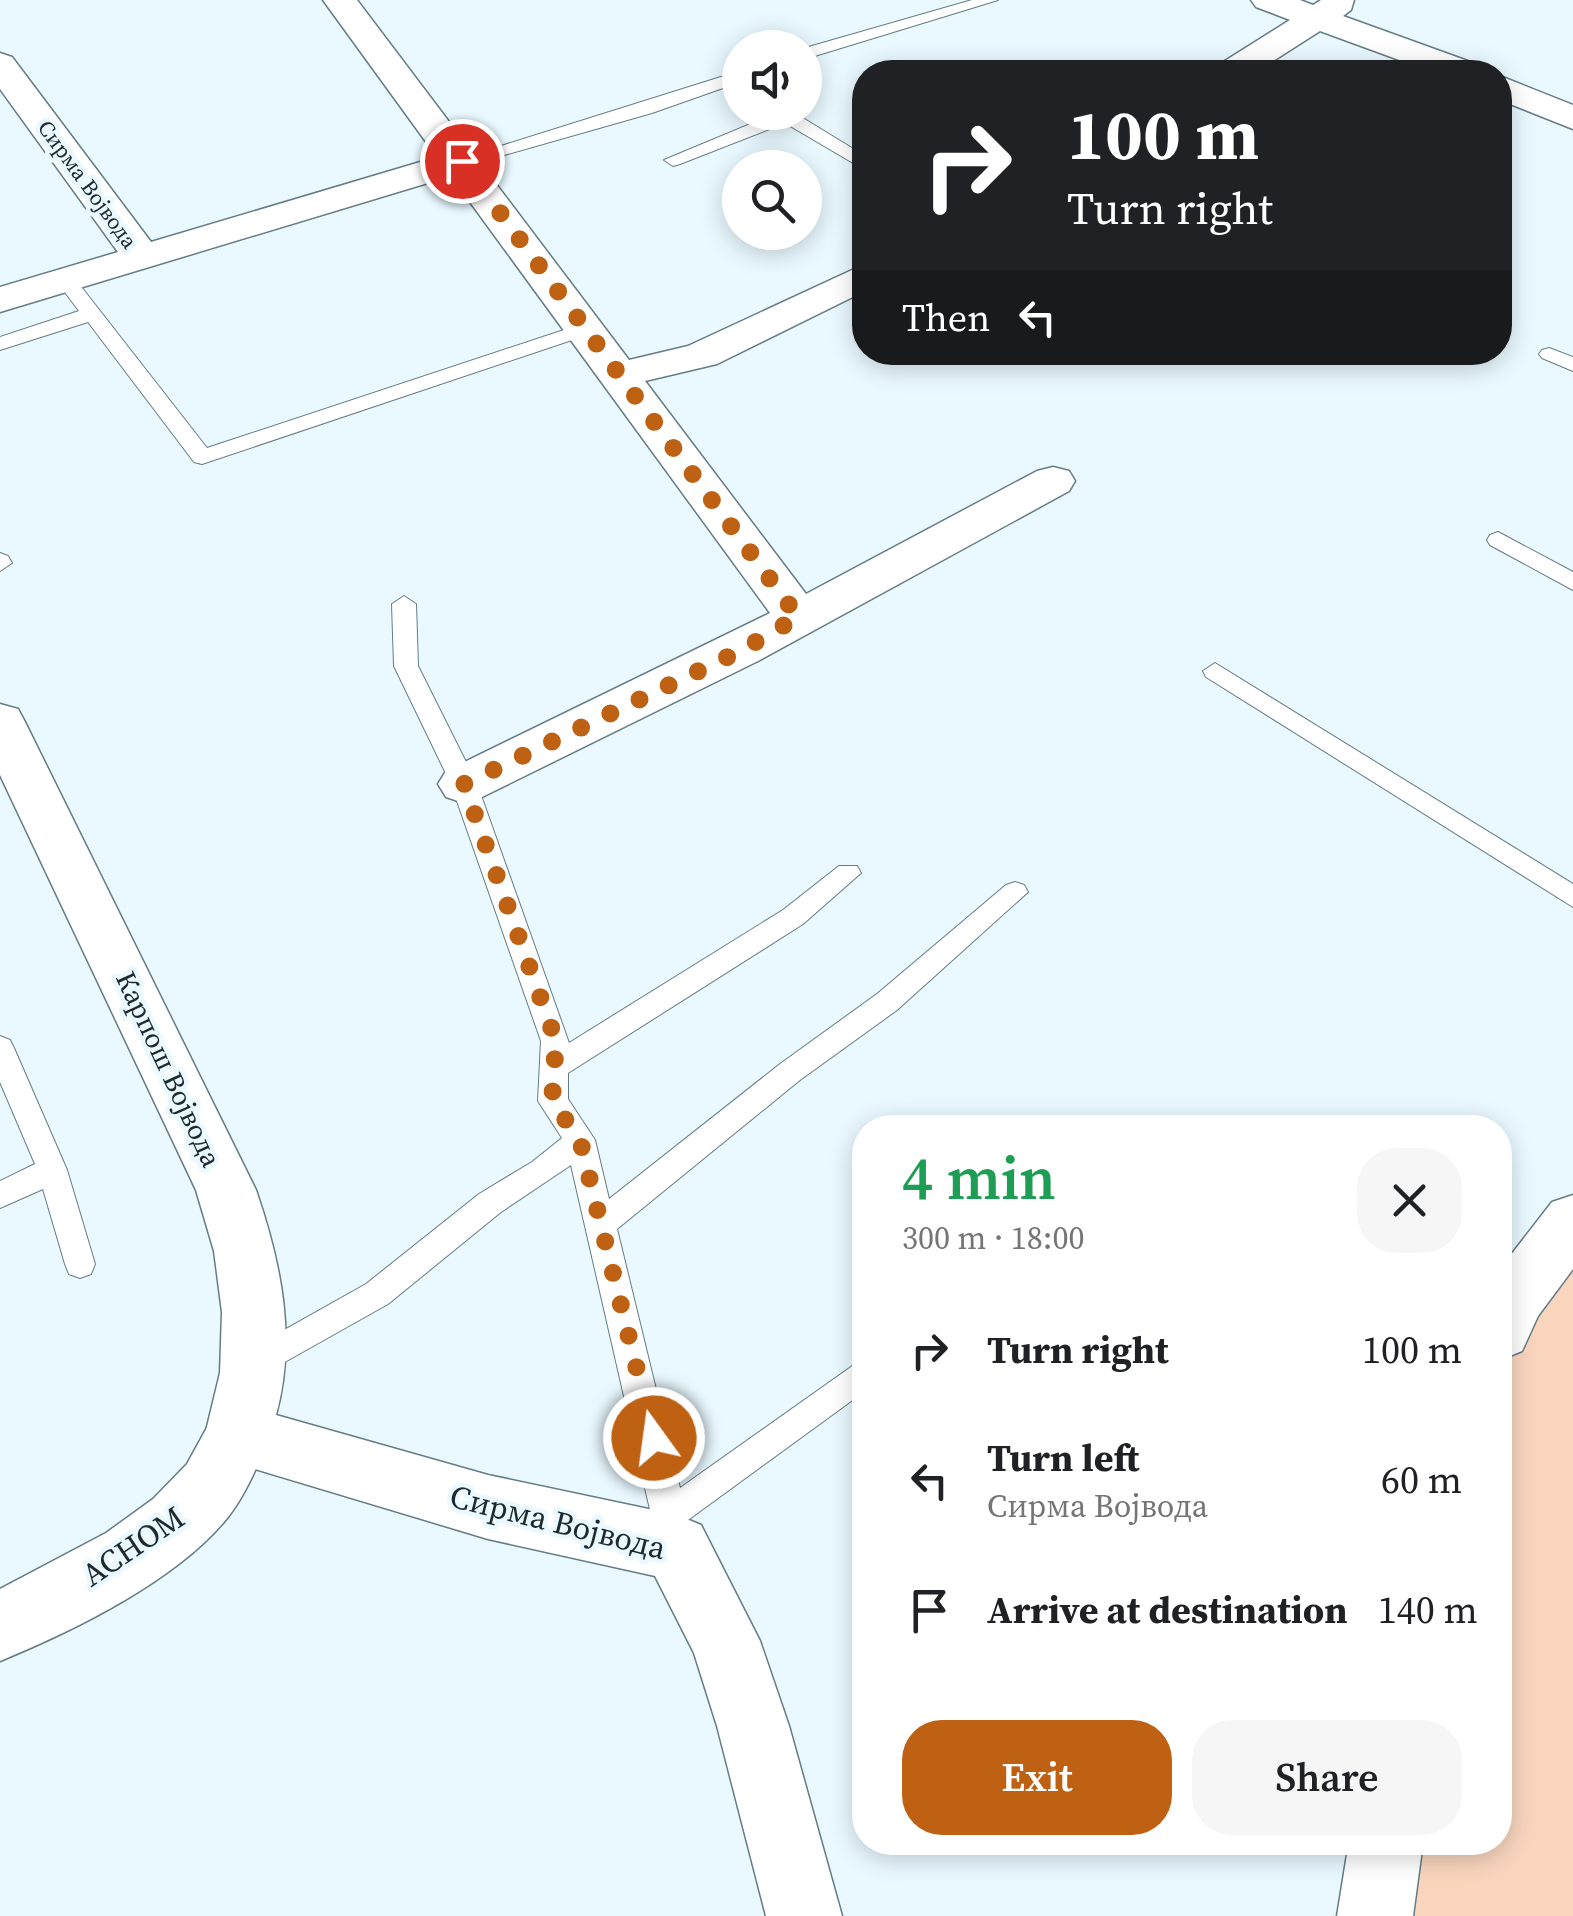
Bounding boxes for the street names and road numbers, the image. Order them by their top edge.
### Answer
street label: Сирма Војвода [31,114,145,255]
street label: Карпош Војвода [107,965,231,1174]
street label: Сирма Војвода [445,1474,671,1570]
street label: АСНОМ [73,1495,193,1597]

